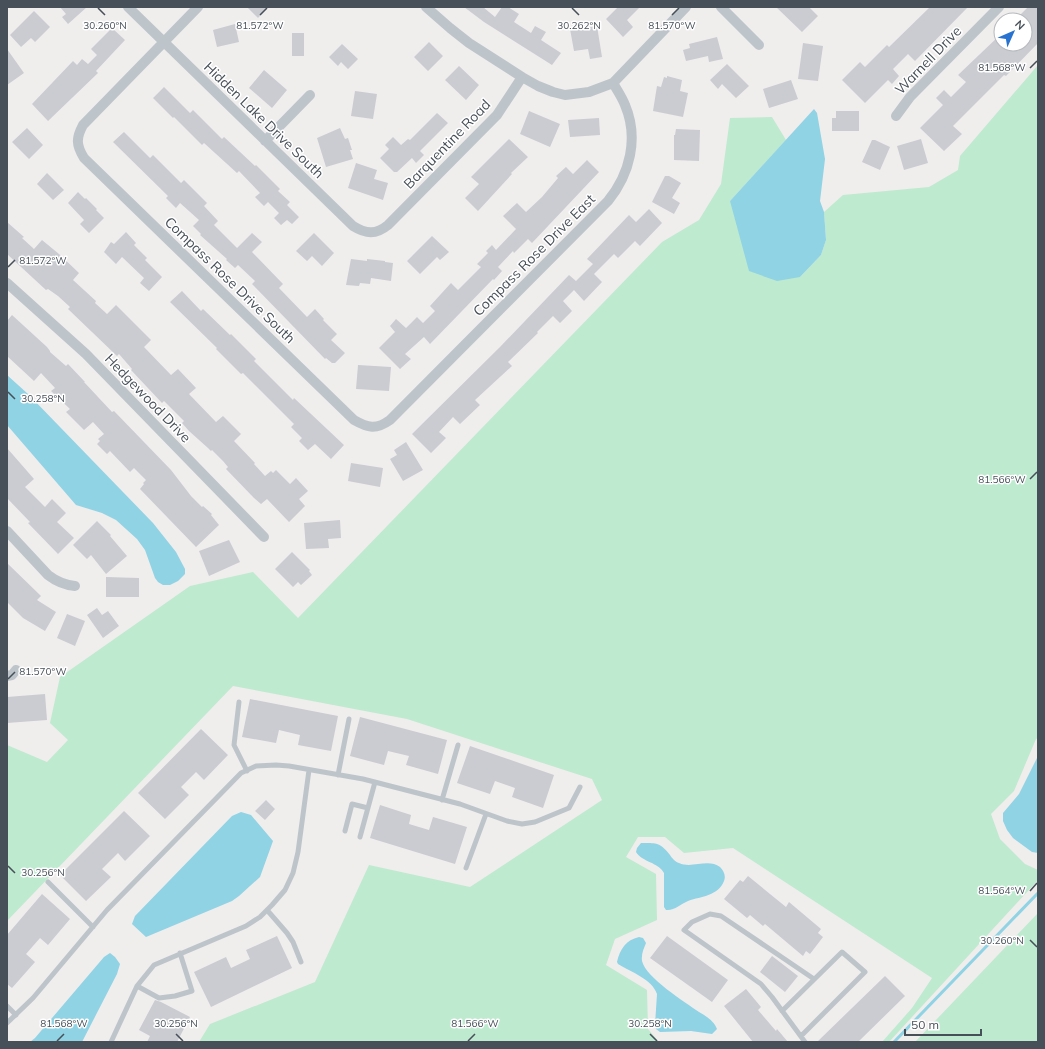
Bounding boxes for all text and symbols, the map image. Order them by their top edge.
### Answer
north arrow [993,12,1033,52]
text: N [1012,17,1028,33]
text: 30.260°N [83,19,127,32]
text: 81.572°W [236,19,284,32]
text: 30.262°N [557,19,601,32]
text: 81.570°W [648,19,696,32]
street label: Warnell Drive [891,22,965,98]
street label: Hidden Lake Drive South [200,58,328,182]
text: 81.568°W [978,61,1026,74]
street label: Barquentine Road [400,96,494,192]
street label: Compass Rose Drive East [469,190,599,320]
street label: Compass Rose Drive South [161,213,299,347]
text: 81.572°W [19,254,67,267]
street label: Hedgewood Drive [101,350,195,446]
text: 30.258°N [21,392,65,405]
text: 81.566°W [978,473,1026,486]
text: 81.570°W [19,665,67,678]
text: 30.256°N [21,866,65,879]
text: 81.564°W [978,884,1026,897]
text: 30.260°N [980,934,1024,947]
scale bar [905,1011,981,1037]
text: 81.568°W [40,1017,88,1030]
text: 30.256°N [154,1017,198,1030]
text: 81.566°W [451,1017,499,1030]
text: 30.258°N [628,1017,672,1030]
text: 50 m [911,1017,939,1032]

